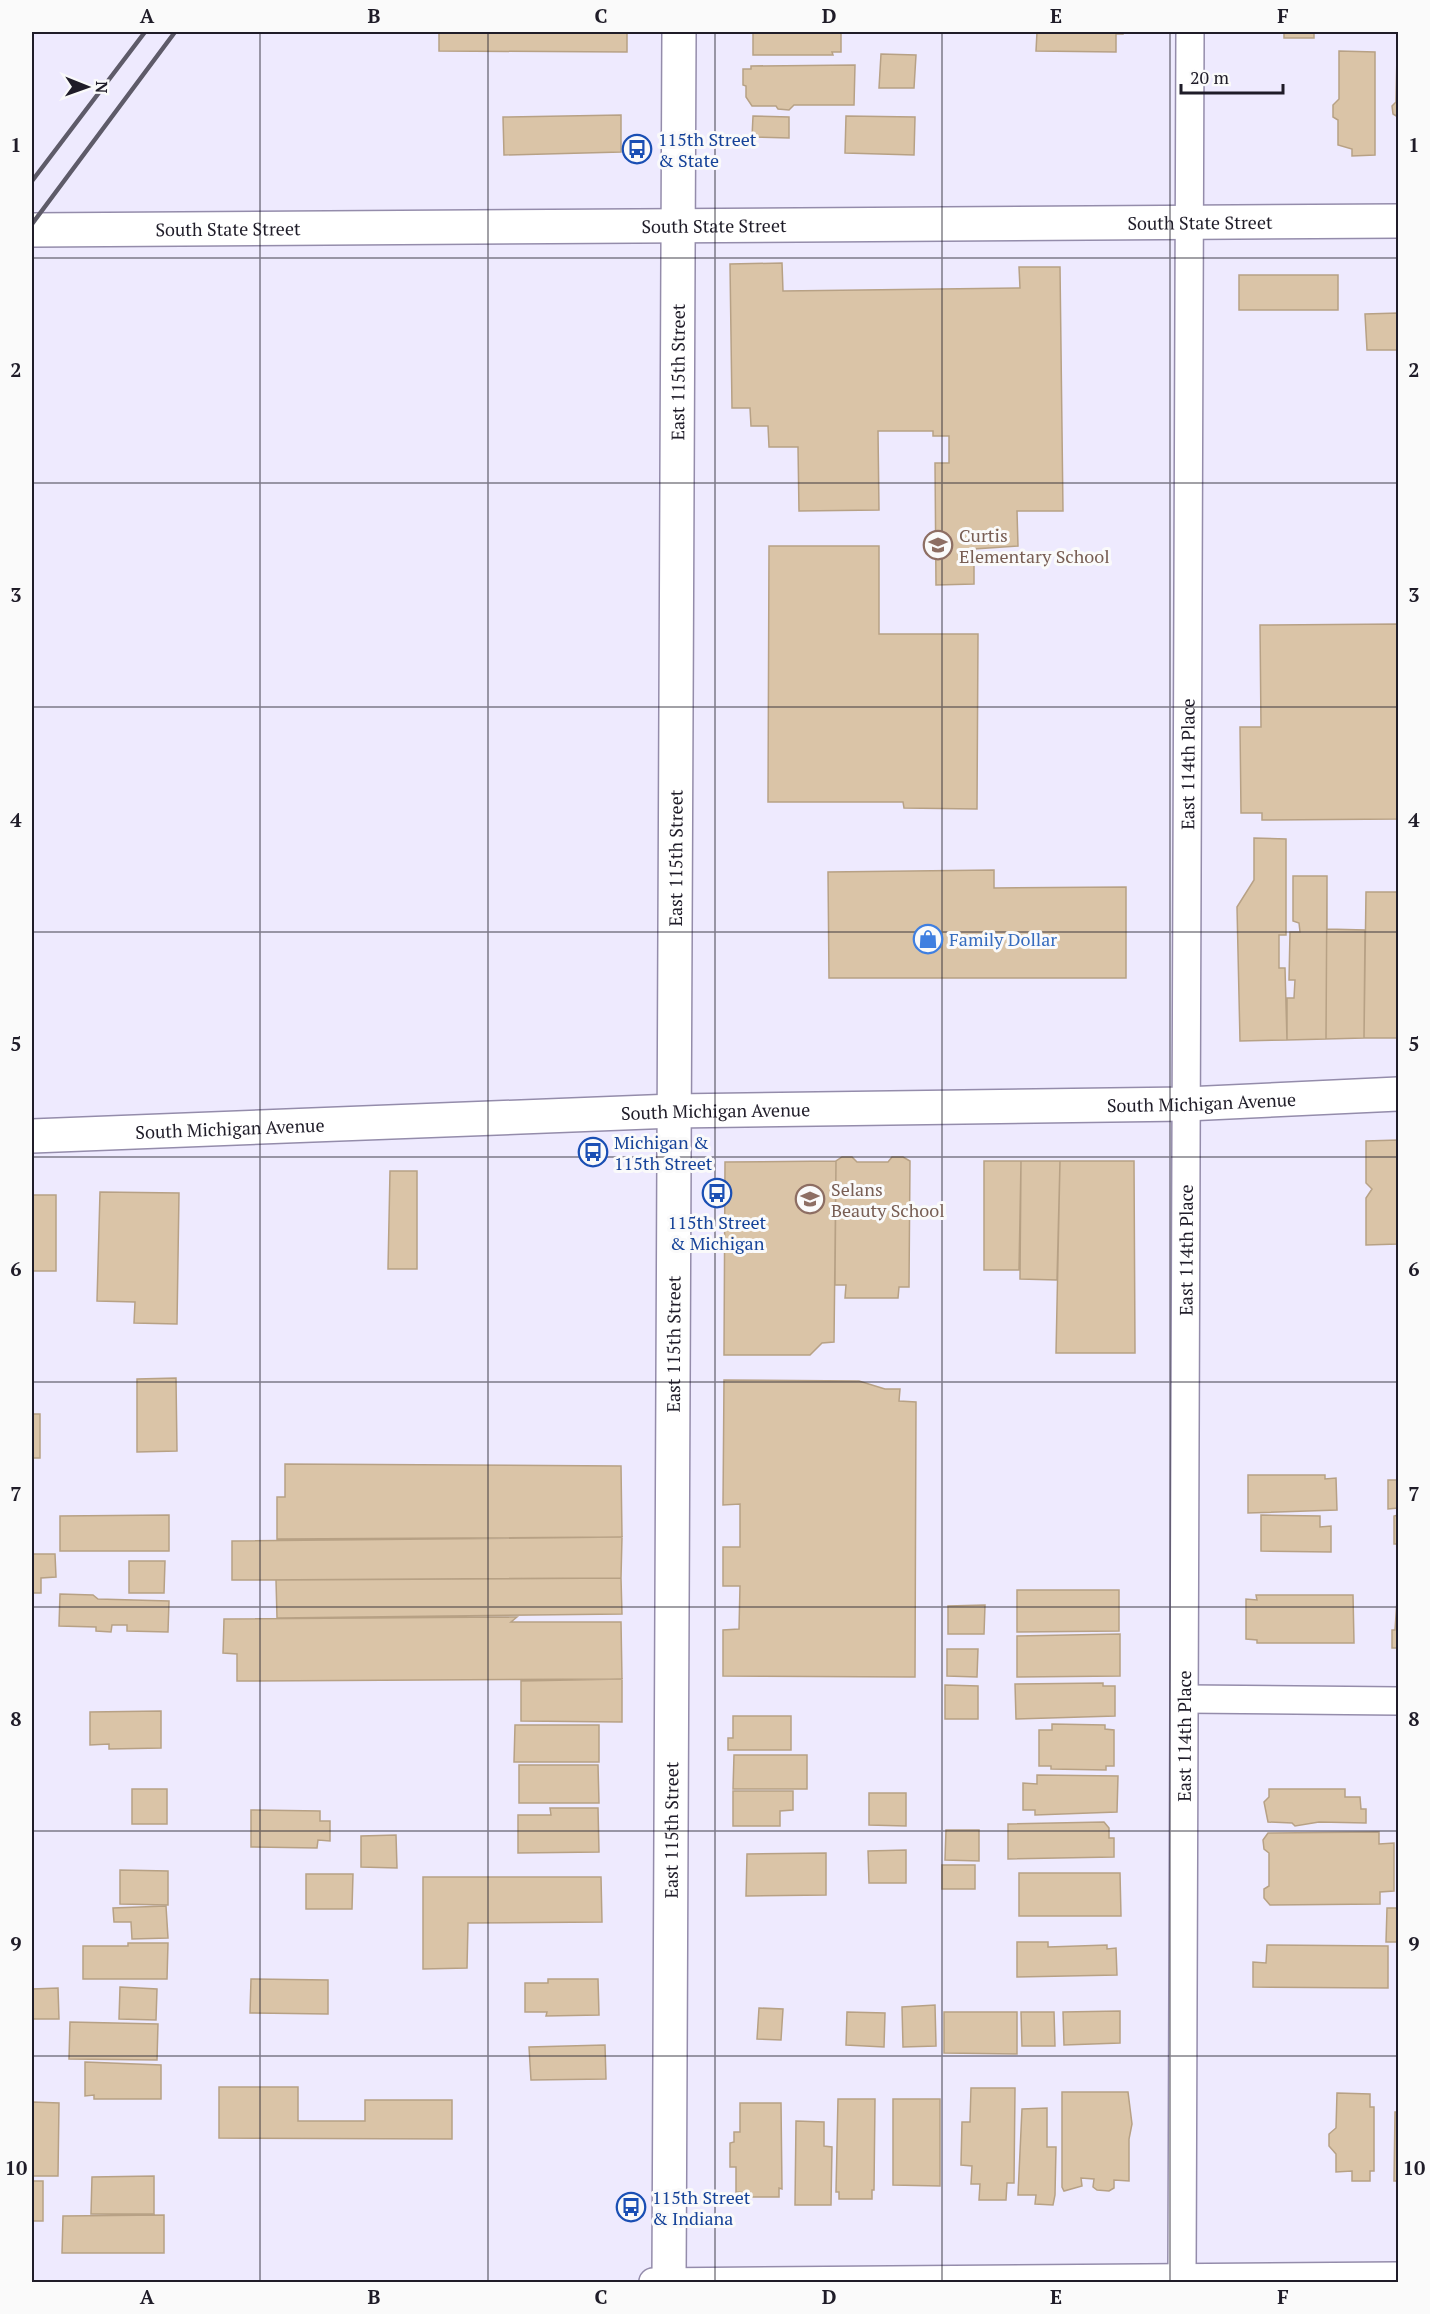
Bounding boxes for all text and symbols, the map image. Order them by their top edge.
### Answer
text: A [140,2,155,29]
text: B [368,2,381,29]
text: C [594,2,608,29]
text: D [822,2,836,29]
text: E [1050,2,1062,29]
text: F [1277,2,1289,29]
north arrow [57,57,117,117]
scale bar [1181,57,1283,95]
text: 20 m [1190,65,1230,89]
text: N [91,81,113,94]
place label: 115th Street & State [658,127,757,172]
text: 1 [10,131,22,158]
text: 1 [1408,131,1420,158]
bus stop icon: 115th Street & State [621,133,653,165]
street label: South State Street [1127,210,1273,235]
street label: South State Street [641,213,787,238]
street label: South State Street [155,216,301,241]
street label: East 115th Street [665,303,690,441]
text: 2 [10,356,22,383]
text: 2 [1408,356,1420,383]
place label: Curtis Elementary School [959,523,1110,568]
school or university icon: Curtis Elementary School [922,529,954,561]
text: 3 [10,581,22,608]
text: 3 [1408,581,1420,608]
street label: East 114th Place [1175,698,1200,830]
street label: East 115th Street [663,789,688,927]
text: 4 [10,806,22,833]
text: 4 [1408,806,1420,833]
shop icon: Family Dollar [912,923,944,955]
place label: Family Dollar [949,927,1057,951]
text: 5 [10,1030,22,1057]
text: 5 [1408,1030,1420,1057]
street label: South Michigan Avenue [1107,1087,1297,1117]
street label: South Michigan Avenue [620,1097,810,1125]
street label: South Michigan Avenue [135,1113,325,1144]
place label: Michigan & 115th Street [614,1130,713,1175]
bus stop icon: Michigan & 115th Street [577,1136,609,1168]
bus stop icon: 115th Street & Michigan [701,1177,733,1209]
place label: Selans Beauty School [831,1177,945,1222]
school or university icon: Selans Beauty School [794,1183,826,1215]
street label: East 114th Place [1173,1184,1198,1316]
place label: 115th Street & Michigan [668,1210,767,1255]
text: 6 [10,1255,22,1282]
text: 6 [1408,1255,1420,1282]
street label: East 115th Street [661,1275,685,1413]
text: 7 [10,1480,22,1507]
text: 7 [1408,1480,1420,1507]
street label: East 114th Place [1172,1670,1196,1802]
text: 8 [10,1705,22,1732]
text: 8 [1408,1705,1420,1732]
street label: East 115th Street [659,1761,683,1899]
text: 9 [10,1930,22,1957]
text: 9 [1408,1930,1420,1957]
text: 10 [5,2154,27,2181]
text: 10 [1403,2154,1425,2181]
place label: 115th Street & Indiana [652,2185,751,2230]
bus stop icon: 115th Street & Indiana [615,2191,647,2223]
text: A [140,2283,155,2310]
text: B [368,2283,381,2310]
text: C [594,2283,608,2310]
text: D [822,2283,836,2310]
text: E [1050,2283,1062,2310]
text: F [1277,2283,1289,2310]

